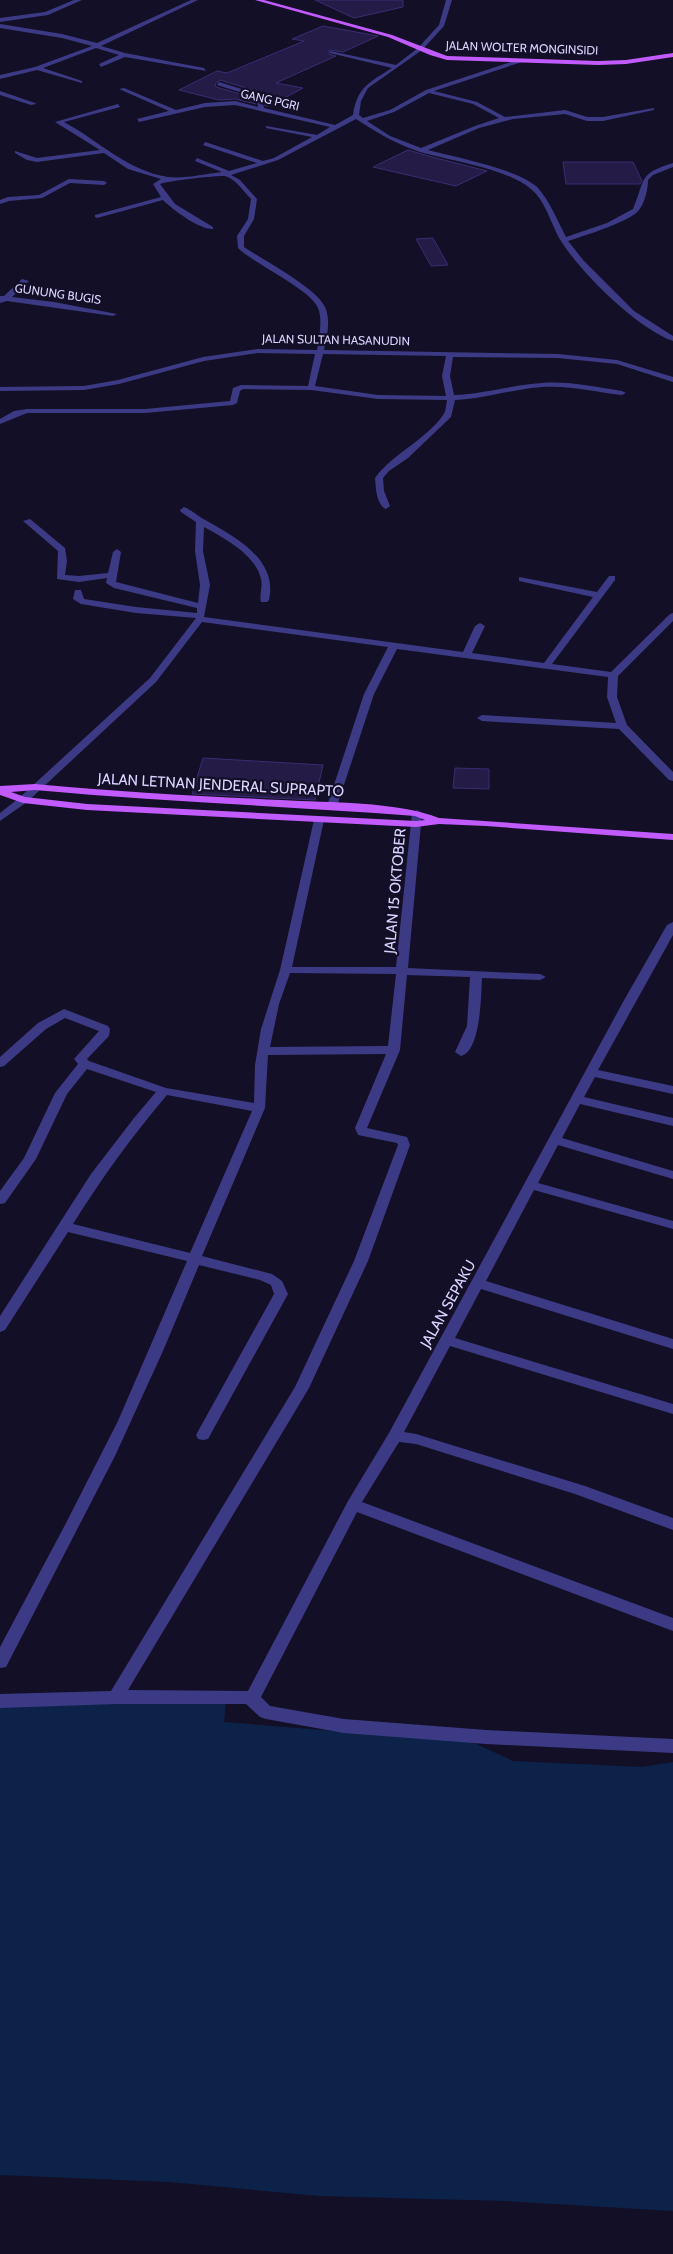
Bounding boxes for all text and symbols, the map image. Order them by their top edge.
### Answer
street label: JALAN WOLTER MONGINSIDI [445,37,598,58]
street label: GANG PGRI [239,85,301,114]
street label: GUNUNG BUGIS [14,280,102,307]
street label: JALAN SULTAN HASANUDIN [261,331,410,348]
street label: JALAN LETNAN JENDERAL SUPRAPTO [96,770,345,800]
street label: JALAN 15 OKTOBER [380,828,409,955]
street label: JALAN SEPAKU [416,1257,479,1352]

